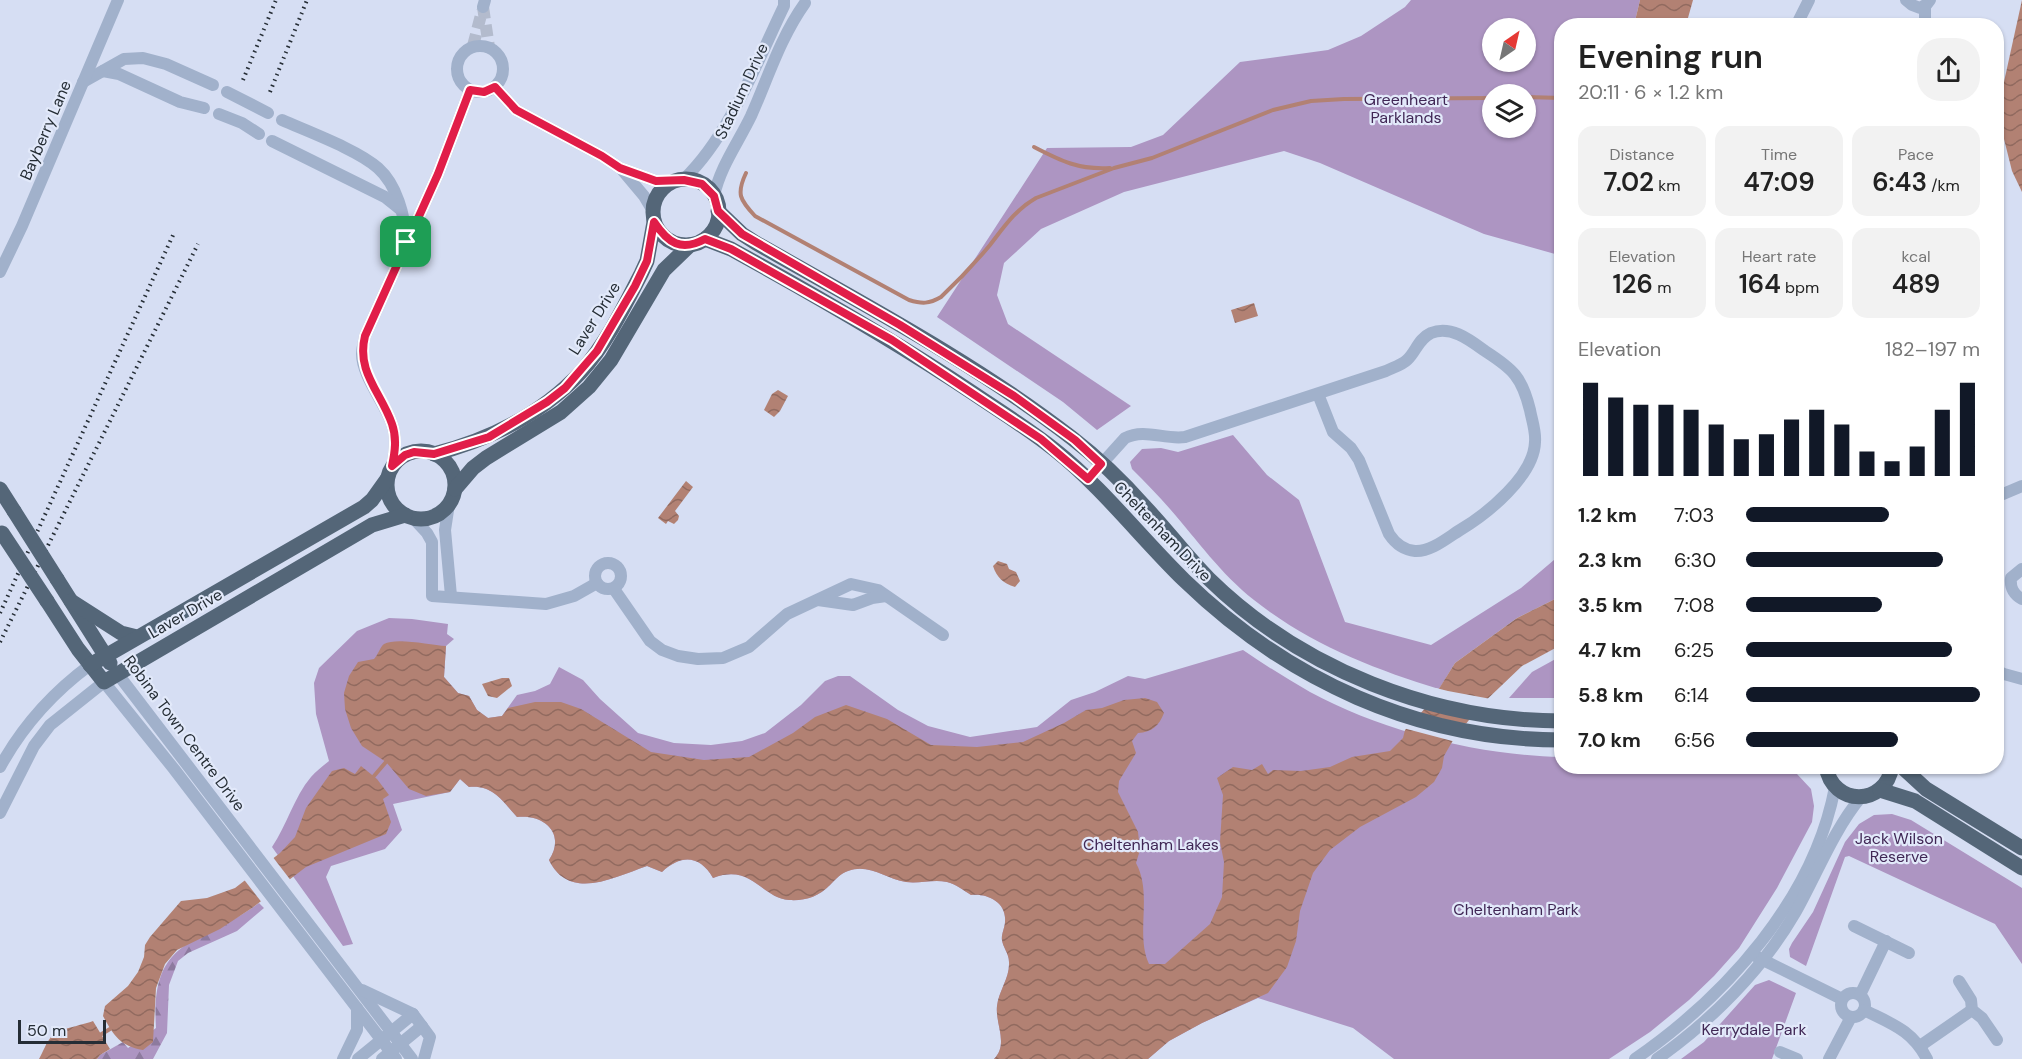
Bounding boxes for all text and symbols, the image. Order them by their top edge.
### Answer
north arrow [1482,18,1536,72]
map controls [1482,18,1536,138]
text: Evening run [1578,35,1763,78]
button: share [1917,38,1980,101]
street label: Stadium Drive [710,40,773,143]
street label: Bayberry Lane [15,77,76,183]
text: 20:11 · 6 × 1.2 km [1578,79,1723,105]
button: layers [1482,84,1536,138]
park label: Greenheart Parklands [1364,89,1448,128]
text: Distance [1610,144,1674,165]
text: Time [1761,144,1797,165]
text: Pace [1898,144,1934,165]
text: 7.02 [1603,165,1654,199]
text: 47:09 [1743,165,1815,199]
text: 6:43 [1872,165,1927,199]
text: km [1654,175,1681,196]
text: /km [1927,175,1960,196]
pin [380,216,431,267]
icon: arrive [389,225,422,258]
text: Elevation [1609,246,1675,267]
text: Heart rate [1742,246,1816,267]
text: kcal [1902,246,1930,267]
text: 126 [1612,267,1653,301]
text: 164 [1739,267,1781,301]
text: 489 [1892,267,1940,301]
text: m [1653,277,1672,298]
text: bpm [1781,277,1819,298]
street label: Laver Drive [564,278,625,359]
text: Elevation [1578,336,1661,362]
text: 182–197 m [1885,336,1980,362]
street label: Cheltenham Drive [1109,477,1216,586]
text: 1.2 km [1578,502,1637,528]
text: 7:03 [1674,502,1714,528]
text: 2.3 km [1578,547,1642,573]
text: 6:30 [1674,547,1716,573]
street label: Laver Drive [144,584,226,643]
text: 3.5 km [1578,592,1643,618]
text: 7:08 [1674,592,1715,618]
text: 4.7 km [1578,637,1641,663]
text: 6:25 [1674,637,1714,663]
street label: Robina Town Centre Drive [119,651,250,815]
text: 5.8 km [1578,682,1643,708]
text: 6:14 [1674,682,1709,708]
text: 7.0 km [1578,727,1641,753]
text: 6:56 [1674,727,1715,753]
park label: Jack Wilson Reserve [1855,828,1943,867]
park label: Cheltenham Lakes [1083,834,1219,855]
park label: Cheltenham Park [1453,899,1579,920]
scale bar [18,1017,106,1044]
park label: Kerrydale Park [1701,1019,1807,1040]
text: 50 m [27,1020,66,1041]

